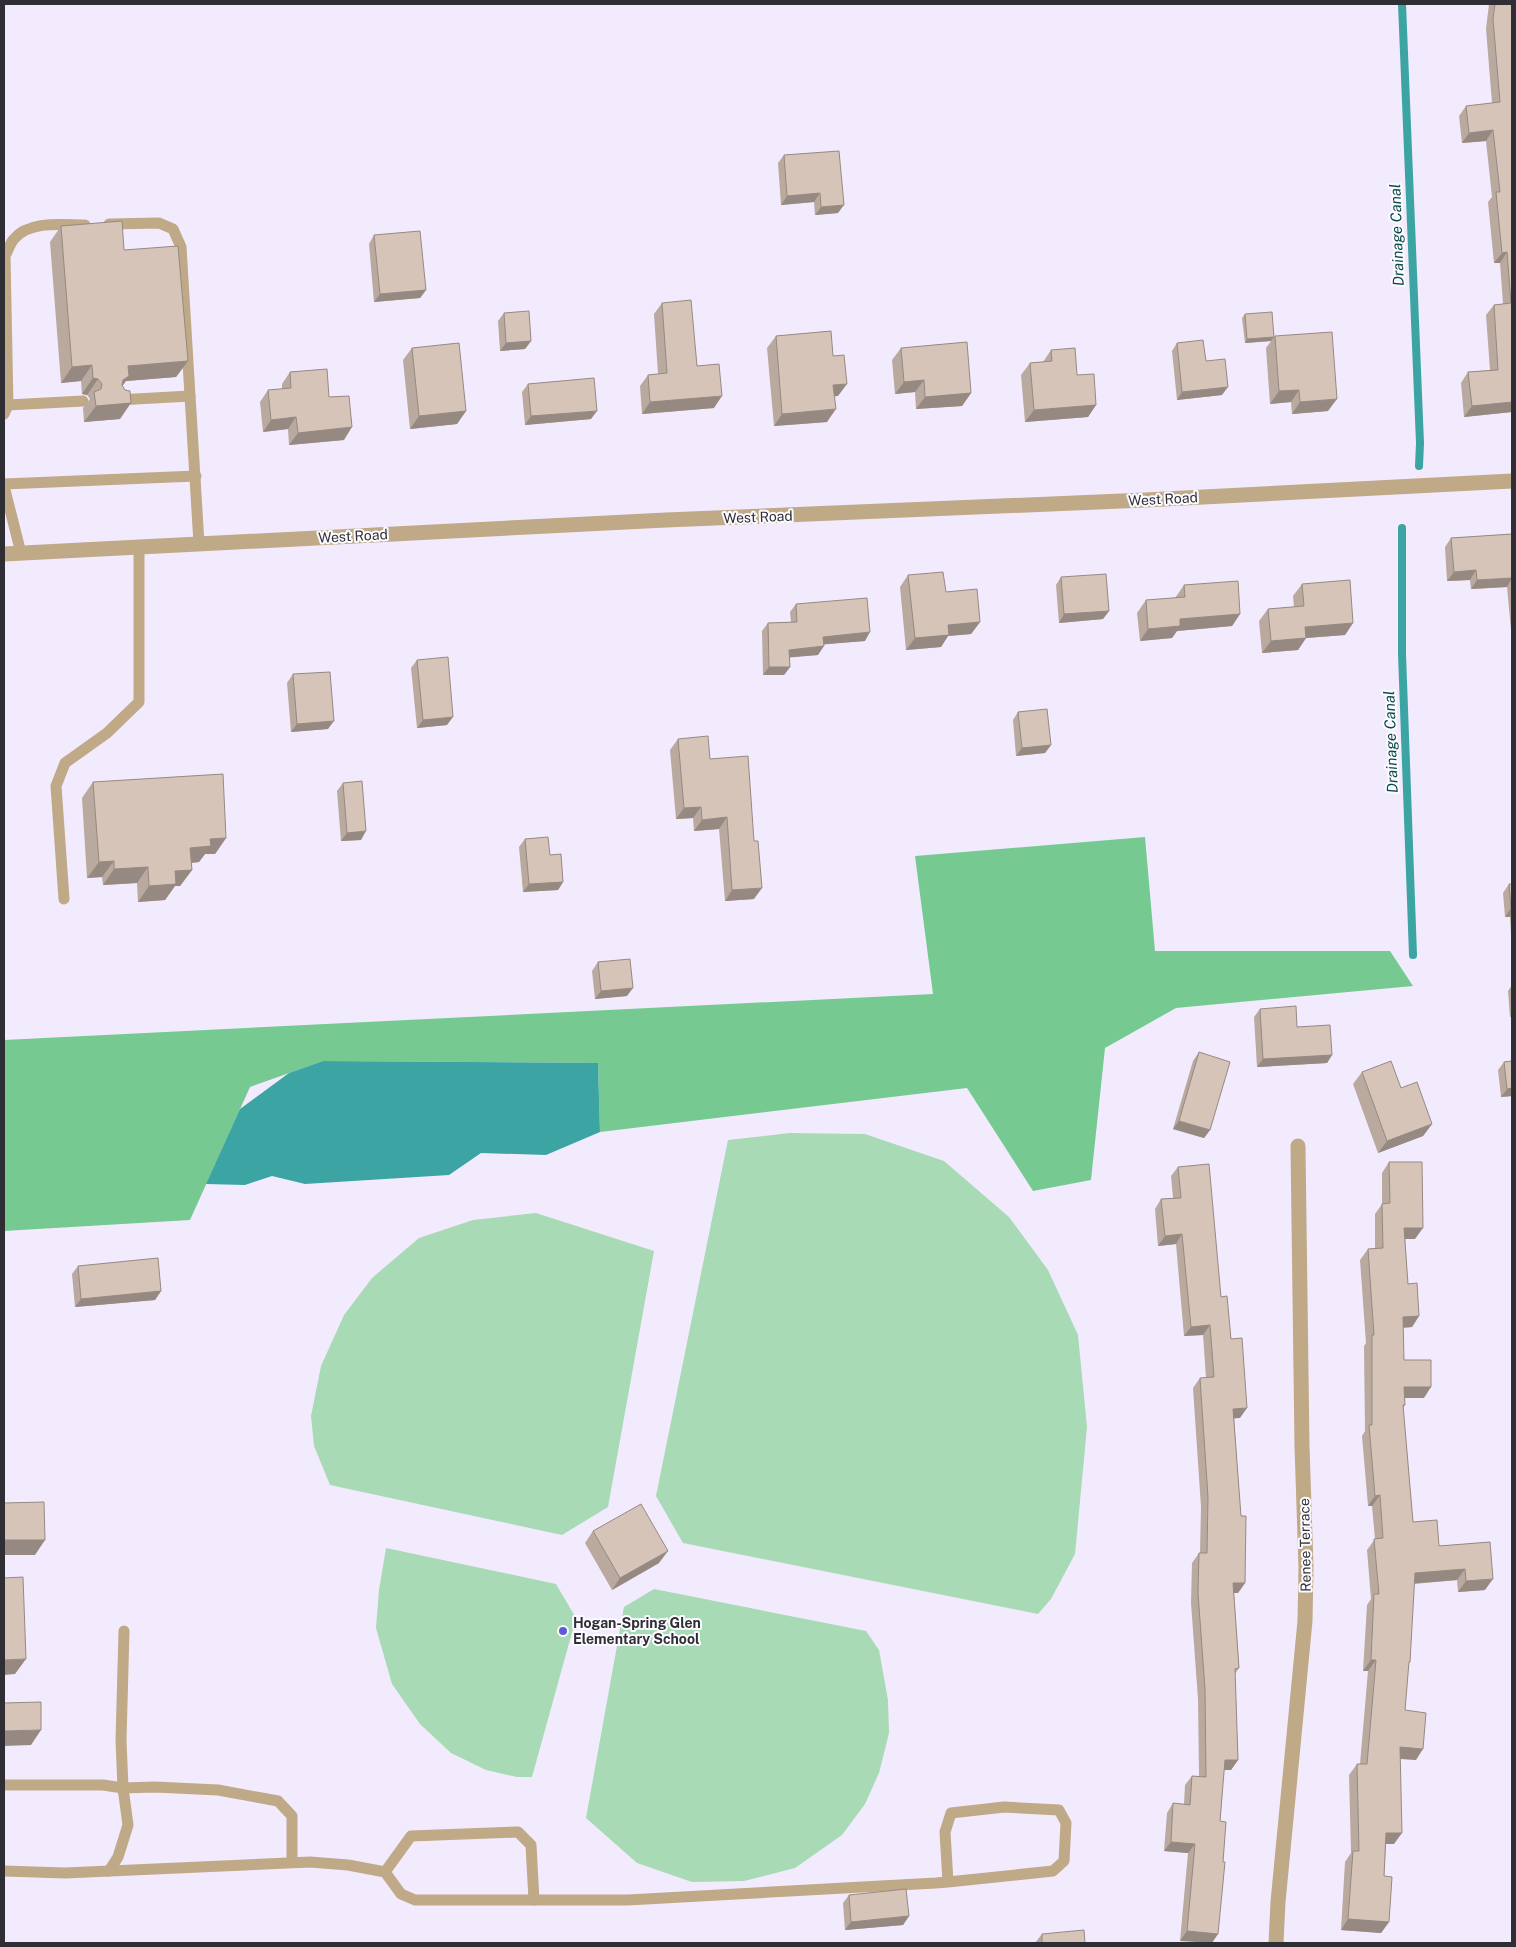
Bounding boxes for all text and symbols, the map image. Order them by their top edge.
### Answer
water label: Drainage Canal [1386,183,1407,287]
street label: West Road [1128,489,1198,509]
street label: West Road [723,508,793,526]
street label: West Road [318,526,388,546]
water label: Drainage Canal [1380,690,1401,794]
street label: Renee Terrace [1296,1498,1314,1592]
place label: Hogan-Spring Glen Elementary School [573,1615,701,1647]
marker: Hogan-Spring Glen Elementary School [557,1625,569,1637]

